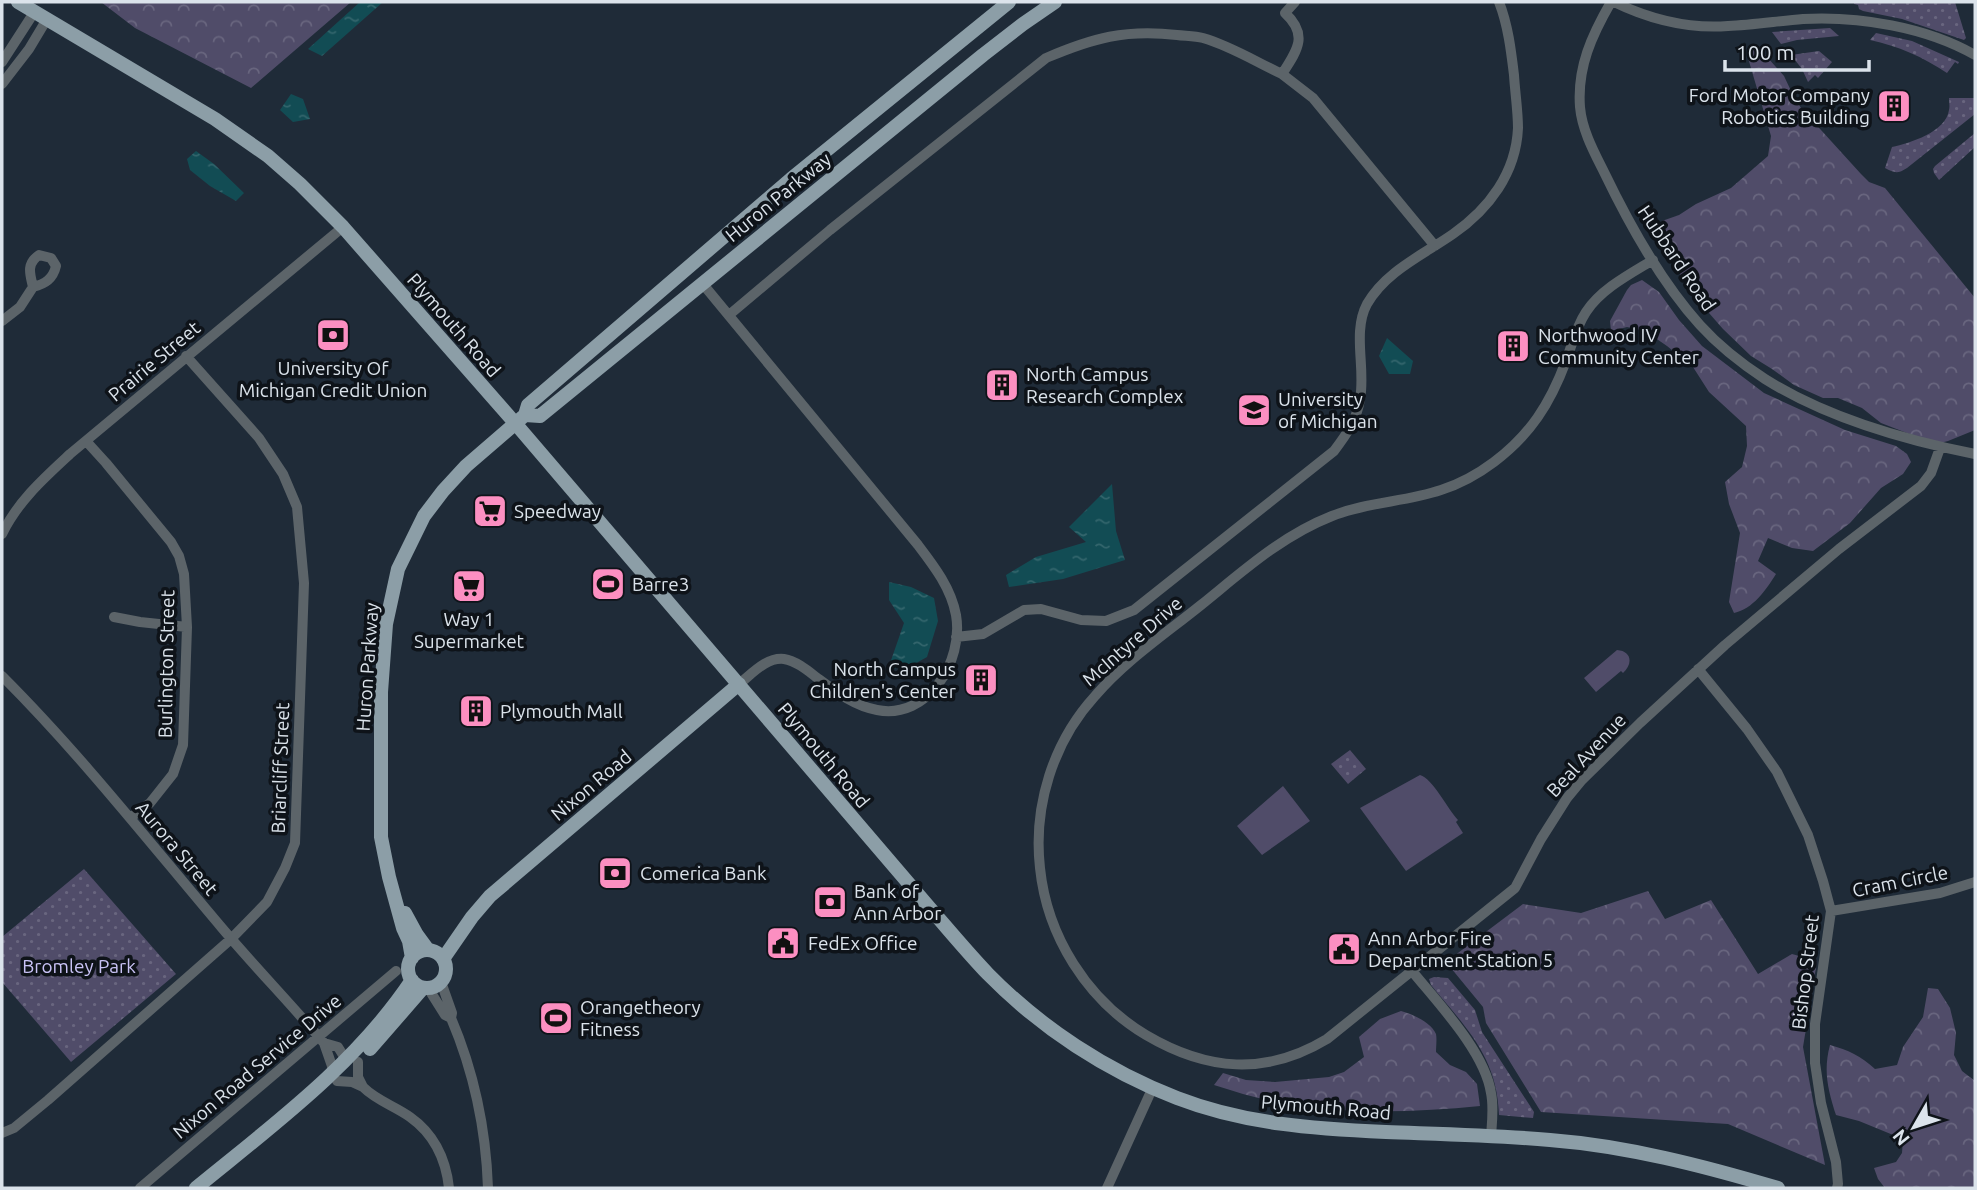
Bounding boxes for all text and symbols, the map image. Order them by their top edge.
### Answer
scale bar [1725,28,1868,72]
text: 100 m [1736,40,1794,64]
place label: Ford Motor Company Robotics Building [1689,84,1870,128]
building icon: Ford Motor Company Robotics Building [1875,87,1913,125]
street label: Huron Parkway [721,148,835,246]
street label: Hubbard Road [1634,201,1720,315]
street label: Plymouth Road [403,269,505,381]
street label: Prairie Street [104,316,205,406]
bank icon: University Of Michigan Credit Union [314,316,352,354]
place label: Northwood IV Community Center [1538,324,1699,368]
building icon: Northwood IV Community Center [1494,327,1532,365]
place label: University Of Michigan Credit Union [239,357,427,401]
place label: North Campus Research Complex [1026,363,1184,407]
building icon: North Campus Research Complex [983,366,1021,404]
place label: University of Michigan [1278,388,1378,432]
school or university icon: University of Michigan [1235,391,1273,429]
supermarket icon: Speedway [471,492,509,530]
place label: Speedway [514,500,601,522]
sports icon: Barre3 [589,565,627,603]
supermarket icon: Way 1 Supermarket [450,567,488,605]
place label: Barre3 [632,573,689,595]
street label: Burlington Street [154,589,178,738]
street label: McIntyre Drive [1078,592,1186,690]
street label: Huron Parkway [352,602,382,732]
place label: Way 1 Supermarket [414,608,525,652]
place label: North Campus Children's Center [809,658,956,702]
building icon: North Campus Children's Center [962,661,1000,699]
building icon: Plymouth Mall [457,692,495,730]
street label: Plymouth Road [774,698,874,812]
place label: Plymouth Mall [500,700,623,722]
street label: Briarcliff Street [267,702,293,834]
street label: Beal Avenue [1542,709,1630,801]
street label: Nixon Road [547,745,635,825]
street label: Aurora Street [131,797,223,900]
bank icon: Comerica Bank [596,854,634,892]
street label: Cram Circle [1850,861,1950,901]
place label: Comerica Bank [640,862,767,884]
place label: Bank of Ann Arbor [854,880,941,924]
bank icon: Bank of Ann Arbor [811,883,849,921]
street label: Bishop Street [1787,913,1823,1031]
public building icon: FedEx Office [764,924,802,962]
place label: Ann Arbor Fire Department Station 5 [1368,927,1553,971]
public building icon: Ann Arbor Fire Department Station 5 [1325,930,1363,968]
place label: FedEx Office [808,932,917,954]
park label: Bromley Park [22,955,136,977]
street label: Nixon Road Service Drive [169,989,345,1143]
place label: Orangetheory Fitness [580,996,701,1040]
sports icon: Orangetheory Fitness [537,999,575,1037]
street label: Plymouth Road [1260,1090,1392,1124]
north arrow [1879,1092,1949,1162]
text: N [1888,1125,1914,1150]

